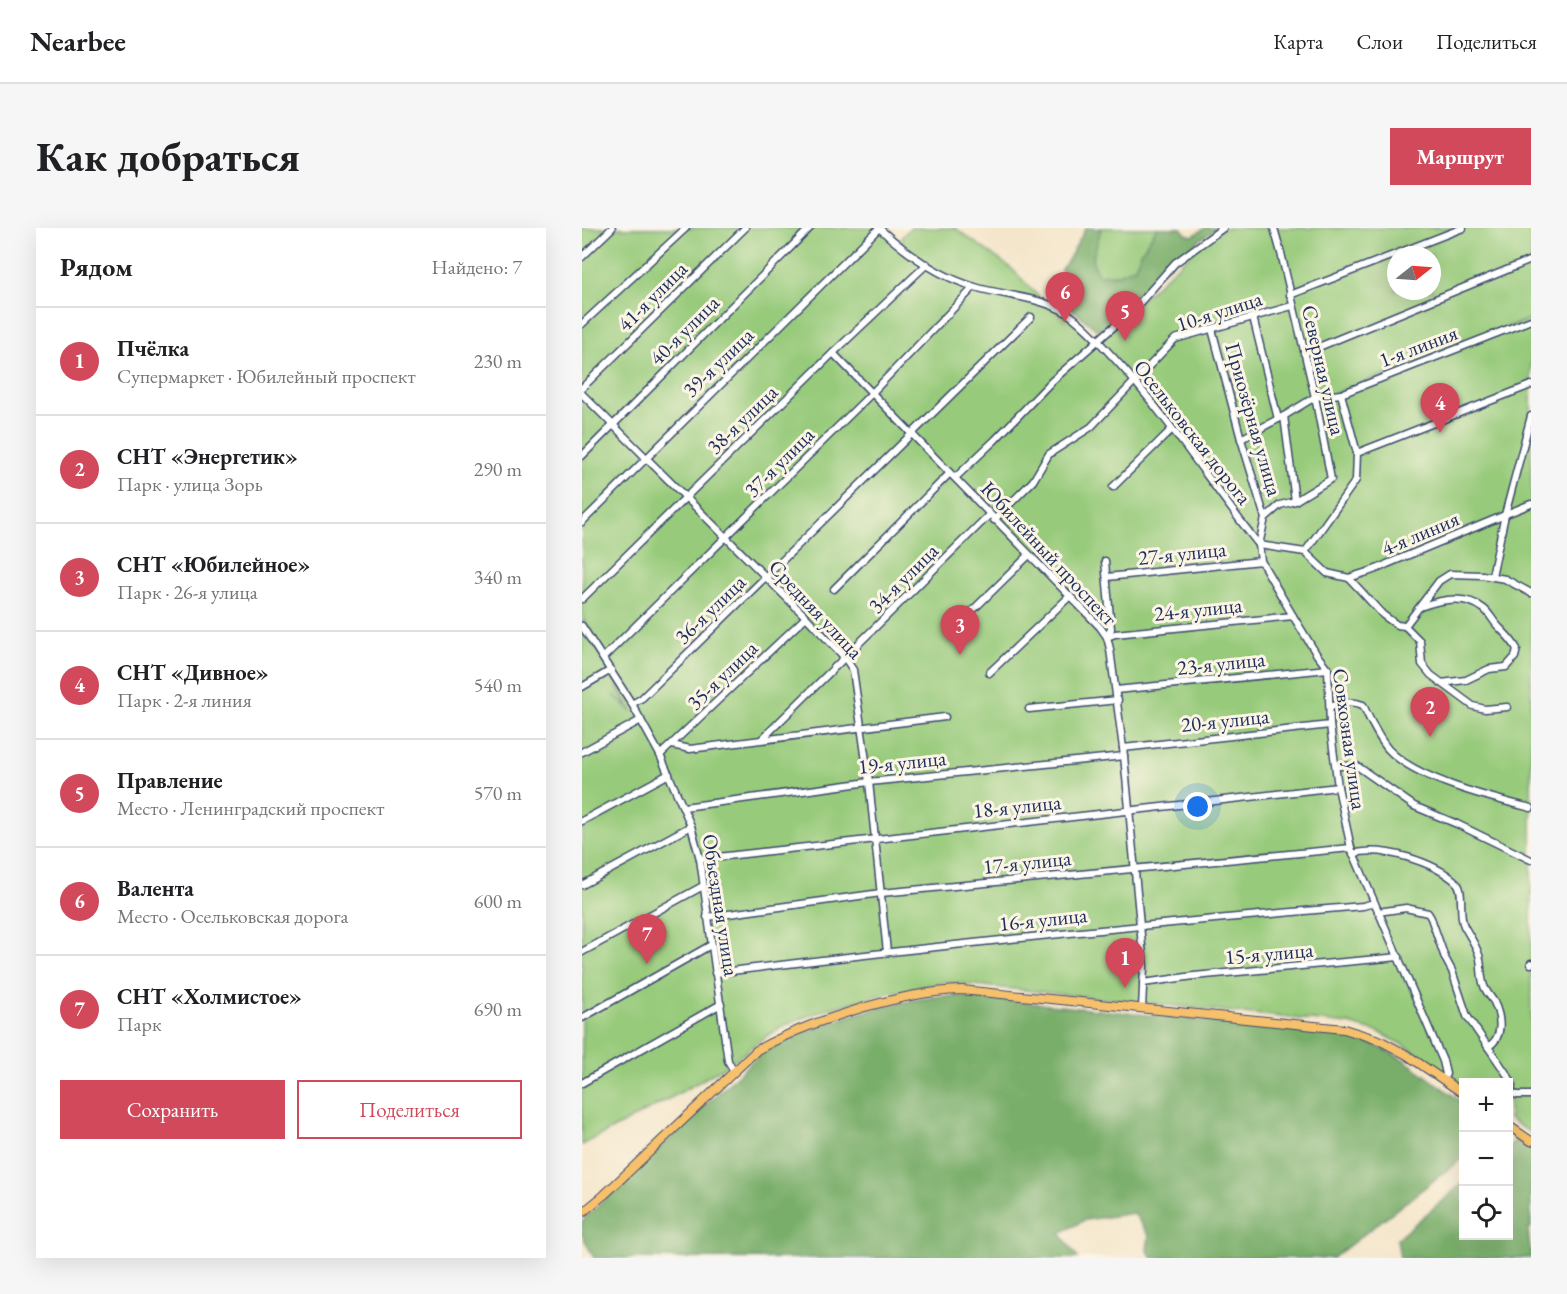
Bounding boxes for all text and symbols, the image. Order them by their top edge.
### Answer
text: Nearbee [30,23,126,59]
text: Карта [1273,28,1323,55]
text: Слои [1356,28,1403,55]
text: Поделиться [1436,28,1537,55]
button: Маршрут [1390,128,1531,185]
text: Как добраться [36,129,300,184]
north arrow [1387,246,1441,300]
text: Рядом [60,250,133,284]
text: Найдено: 7 [431,254,522,280]
street label: 41-я улица [611,255,693,337]
pin: 6 [1046,272,1084,322]
street label: 10-я улица [1173,284,1266,338]
street label: 40-я улица [643,289,725,371]
pin: 5 [1106,291,1144,341]
street label: Северная улица [1296,302,1352,438]
street label: 1-я линия [1375,319,1461,373]
street label: 39-я улица [677,321,760,402]
text: Пчёлка [117,334,189,363]
street label: Приозёрная улица [1219,339,1289,499]
text: 1 [74,348,85,374]
text: 230 m [474,348,522,374]
street label: Осельковская дорога [1128,354,1258,510]
text: Супермаркет · Юбилейный проспект [117,363,416,389]
street label: 38-я улица [701,378,784,459]
pin: 4 [1420,384,1460,433]
street label: 37-я улица [738,421,820,503]
text: СНТ «Энергетик» [117,442,298,471]
text: 2 [74,456,85,482]
text: 290 m [474,456,522,482]
text: Парк · улица Зорь [117,471,263,497]
street label: Юбилейный проспект [975,475,1123,631]
street label: 4-я линия [1377,505,1463,561]
street label: 27-я улица [1137,535,1228,571]
street label: 34-я улица [862,537,944,619]
text: СНТ «Юбилейное» [117,550,310,579]
street label: Средняя улица [763,554,869,665]
text: 3 [74,564,85,590]
text: 340 m [474,564,522,590]
street label: 36-я улица [669,568,752,649]
text: Парк · 26-я улица [117,579,258,605]
street label: 24-я улица [1153,591,1244,627]
pin: 3 [940,606,980,655]
street label: 35-я улица [681,634,764,715]
street label: 23-я улица [1176,645,1267,681]
text: СНТ «Дивное» [117,658,269,687]
street label: Совхозная улица [1327,667,1373,812]
text: 4 [74,672,85,698]
text: 540 m [474,672,522,698]
text: Парк · 2-я линия [117,687,252,713]
pin: 2 [1410,688,1450,737]
street label: 20-я улица [1180,702,1271,738]
street label: 19-я улица [857,744,948,780]
text: Правление [117,766,223,795]
text: 5 [74,780,85,806]
text: 570 m [474,780,522,806]
street label: 18-я улица [972,788,1063,824]
your location [1183,792,1212,821]
text: Место · Ленинградский проспект [117,795,384,821]
street label: Объездная улица [696,832,746,979]
street label: 17-я улица [982,844,1073,880]
text: Валента [117,874,194,903]
text: 6 [74,888,85,914]
text: 600 m [474,888,522,914]
street label: 16-я улица [998,901,1089,937]
text: Место · Осельковская дорога [117,903,349,929]
pin: 7 [628,914,666,964]
street label: 15-я улица [1224,936,1315,970]
pin: 1 [1106,938,1144,988]
text: СНТ «Холмистое» [117,982,302,1011]
text: 7 [74,996,85,1022]
text: 690 m [474,996,522,1022]
text: Парк [117,1011,161,1037]
map controls [1459,1078,1513,1240]
button: + [1459,1078,1513,1132]
button: Сохранить [60,1080,285,1139]
button: Поделиться [297,1080,522,1139]
button: − [1459,1132,1513,1186]
button: locate [1459,1186,1513,1240]

